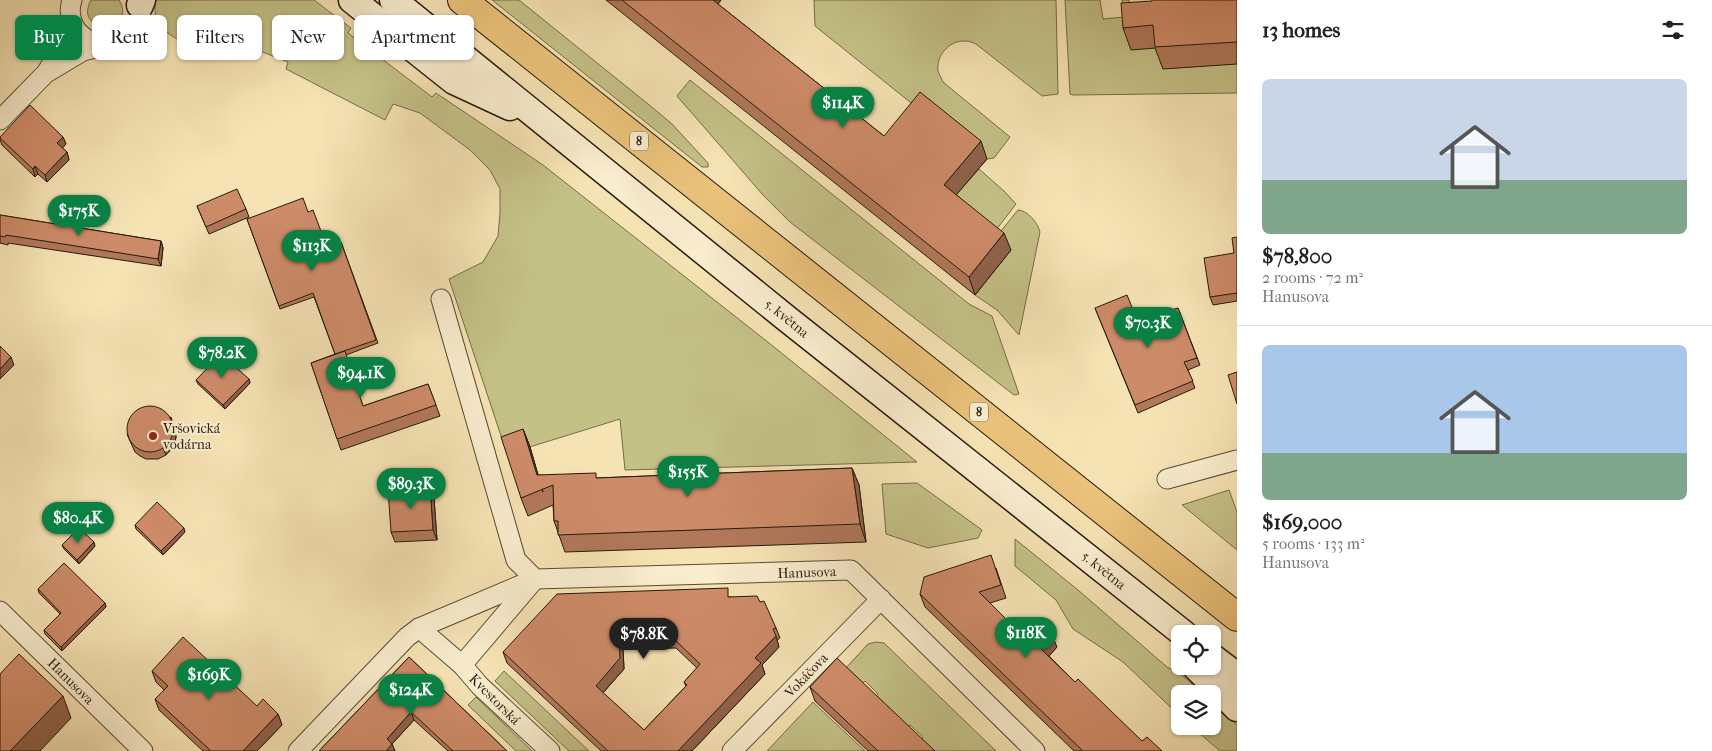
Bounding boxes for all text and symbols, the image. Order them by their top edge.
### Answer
chip: Buy [15,15,82,60]
chip: Rent [92,15,167,60]
chip: Filters [177,15,262,60]
chip: New [272,15,344,60]
chip: Apartment [354,15,474,60]
icon: filters [1659,16,1687,44]
text: 13 homes [1262,18,1340,42]
pin: $114K [808,86,878,129]
text: $114K [822,93,864,112]
icon: home [1430,112,1520,202]
road number: 8 [630,132,648,150]
pin: $175K [44,194,114,237]
text: $175K [59,201,99,220]
pin: $113K [277,230,347,272]
text: $113K [293,236,331,255]
text: $78,800 [1262,244,1332,268]
text: 2 rooms · 72 m² [1262,268,1363,287]
text: Hanusova [1262,287,1329,306]
street label: 5. května [761,295,813,342]
pin: $70.3K [1107,306,1189,349]
text: $70.3K [1125,313,1171,332]
pin: $78.2K [181,336,263,379]
text: $78.2K [198,343,246,362]
pin: $94.1K [320,356,402,399]
text: $94.1K [337,363,385,382]
icon: home [1430,377,1520,467]
road number: 8 [970,402,988,422]
place label: Vršovická vodárna [162,420,221,453]
marker: Vršovická vodárna [147,430,159,442]
pin: $155K [653,456,723,498]
text: $155K [668,462,708,481]
pin: $89.3K [370,468,452,510]
text: $89.3K [388,474,434,493]
pin: $80.4K [37,502,119,544]
text: $80.4K [53,508,103,527]
text: $169,000 [1262,510,1342,534]
text: 5 rooms · 133 m² [1262,534,1365,553]
street label: 5. května [1078,547,1130,594]
text: Hanusova [1262,553,1329,572]
street label: Hanusova [777,563,837,582]
pin: $118K [991,616,1061,659]
pin: $78.8K [603,618,685,660]
text: $118K [1006,623,1046,642]
text: $78.8K [620,624,668,643]
map controls [1171,625,1221,735]
button: locate [1171,625,1221,675]
street label: Vokáčova [780,649,832,702]
street label: Hanusova [44,655,98,709]
pin: $169K [174,658,244,701]
text: $169K [187,665,231,684]
street label: Kvestorská [466,670,524,729]
pin: $124K [376,674,446,716]
text: $124K [389,680,433,699]
button: layers [1171,685,1221,735]

